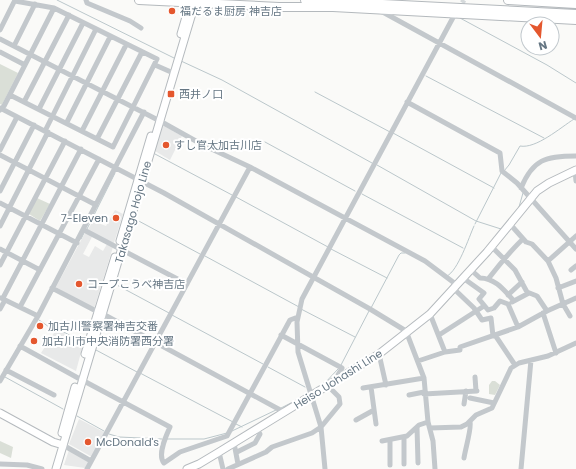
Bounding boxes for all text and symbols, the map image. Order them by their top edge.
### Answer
place label: 福だるま厨房 神吉店 [180,3,282,19]
marker: 福だるま厨房 神吉店 [167,6,177,16]
north arrow [520,16,560,56]
text: N [537,37,549,54]
place label: 西井ノ口 [179,86,223,102]
marker: 西井ノ口 [166,89,176,99]
place label: すし官太加古川店 [174,137,262,153]
marker: すし官太加古川店 [161,140,171,150]
street label: Takasago Hojo Line [111,159,155,265]
place label: 7-Eleven [61,210,108,226]
marker: 7-Eleven [111,213,121,223]
place label: コープこうべ神吉店 [87,276,185,292]
marker: コープこうべ神吉店 [74,279,84,289]
place label: 加古川警察署神吉交番 [48,318,158,334]
marker: 加古川警察署神吉交番 [35,321,45,331]
place label: 加古川市中央消防署西分署 [42,333,174,349]
marker: 加古川市中央消防署西分署 [29,336,39,346]
street label: Heiso Uohashi Line [291,345,385,413]
place label: McDonald's [96,434,159,450]
marker: McDonald's [83,437,93,447]

